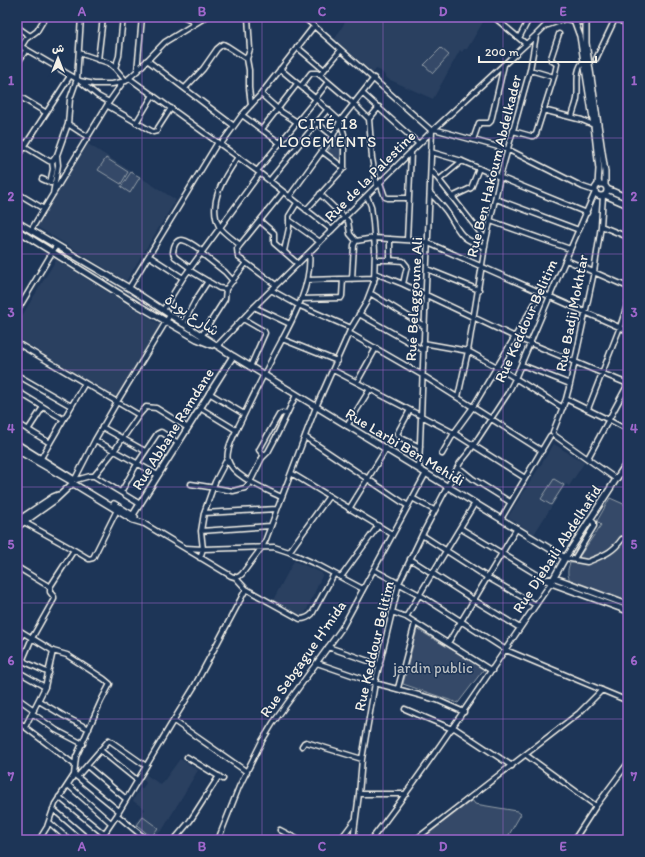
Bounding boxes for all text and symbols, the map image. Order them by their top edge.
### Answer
text: A [77,4,87,19]
text: B [198,4,207,19]
text: C [318,4,327,19]
text: D [439,4,448,19]
text: E [559,4,567,19]
north arrow [38,38,78,78]
scale bar [479,38,596,64]
text: ش [52,42,64,55]
text: 200 m [485,45,519,59]
text: 1 [8,73,14,88]
street label: Rue Ben Hakoum Abdelkader [463,73,525,259]
text: 1 [631,73,637,88]
district label: CITÉ 18 LOGEMENTS [279,114,377,151]
street label: Rue de la Palestine [321,127,419,225]
text: 2 [8,189,15,204]
text: 2 [631,189,638,204]
street label: Rue Belaggoune Ali [402,236,426,362]
street label: Rue Badji Mokhtar [552,253,592,373]
street label: Rue Keddour Belitim [491,256,561,385]
street label: شارع بودة [161,290,223,341]
text: 3 [7,305,15,320]
text: 3 [630,305,638,320]
street label: Rue Abbane Ramdane [128,365,218,493]
street label: Rue Larbi Ben Mehidi [342,404,468,490]
text: 4 [7,421,15,436]
text: 4 [630,421,638,436]
street label: Rue Djebaili Abdelhafid [509,482,605,616]
text: 5 [8,537,15,552]
text: 5 [631,537,638,552]
street label: Rue Keddour Belitim [350,579,398,713]
street label: Rue Sebgague H'mida [256,597,350,721]
text: 6 [8,653,15,668]
text: 6 [631,653,638,668]
park label: jardin public [392,659,473,677]
text: 7 [7,769,15,784]
text: 7 [630,769,638,784]
text: A [77,839,87,854]
text: B [198,839,207,854]
text: C [318,839,327,854]
text: D [439,839,448,854]
text: E [559,839,567,854]

